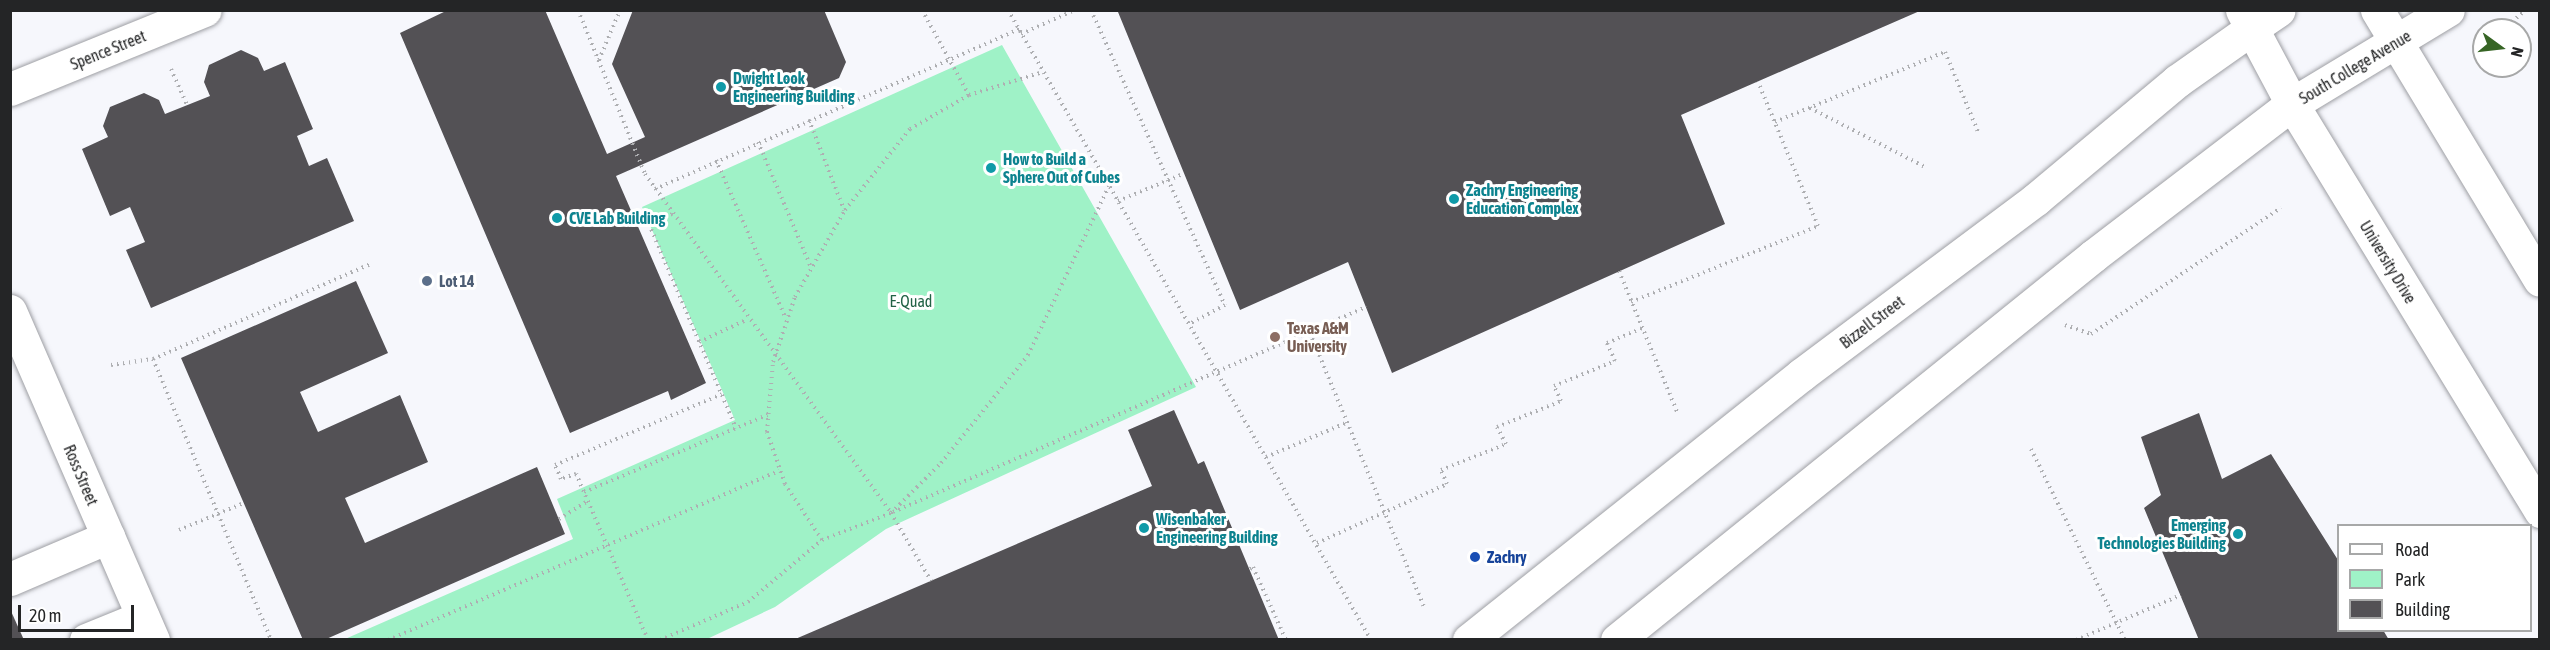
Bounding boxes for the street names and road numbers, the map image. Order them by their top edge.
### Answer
street label: Spence Street [67,26,149,74]
street label: South College Avenue [2296,26,2414,108]
street label: University Drive [2356,217,2420,307]
street label: Bizzell Street [1836,292,1908,352]
street label: Ross Street [60,442,102,508]

